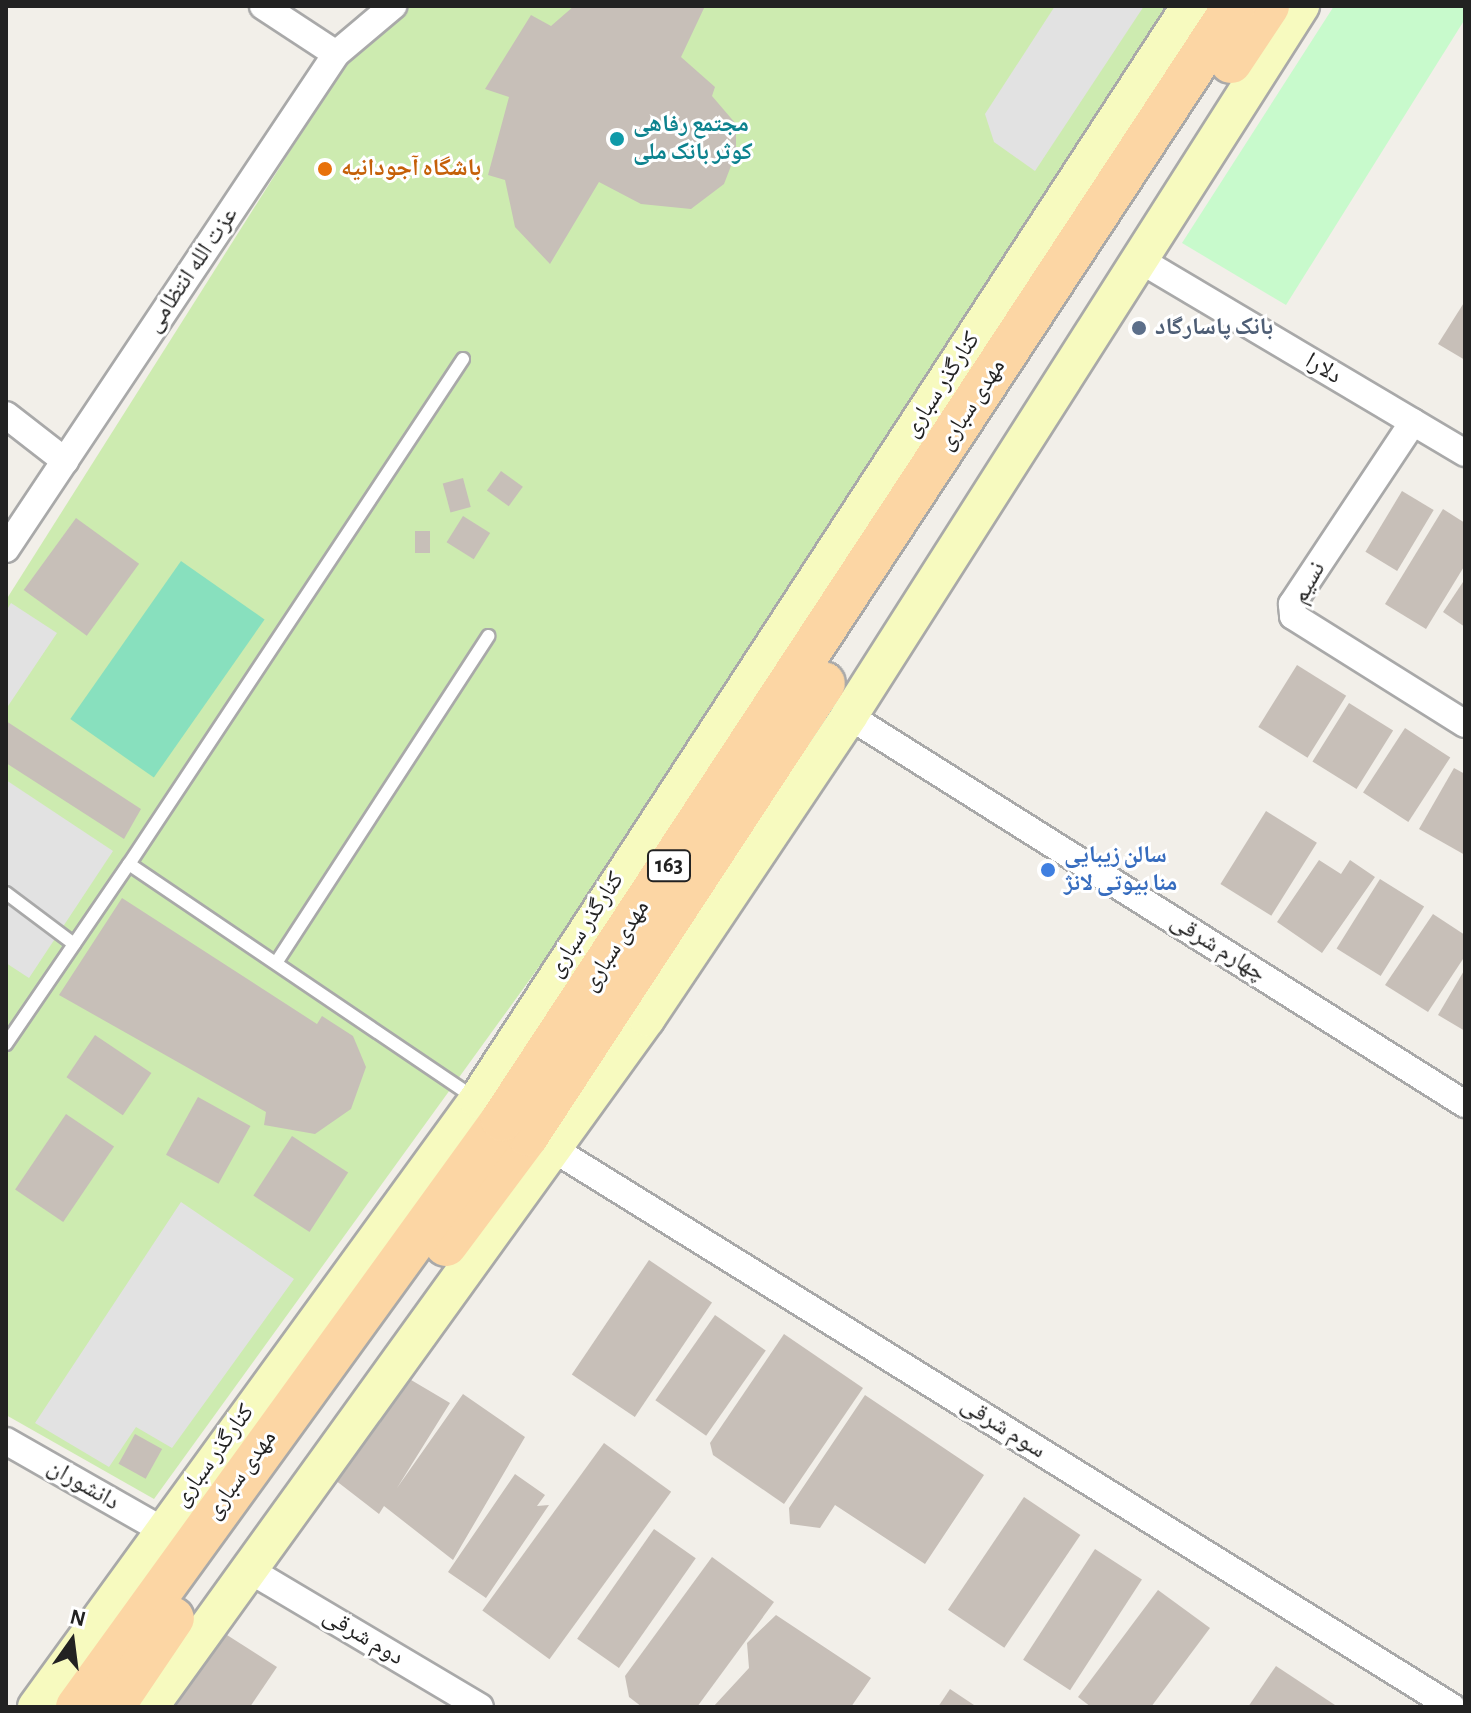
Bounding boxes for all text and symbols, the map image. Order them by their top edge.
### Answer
place label: مجتمع رفاهی کوثر بانک ملی [633,111,753,167]
marker: مجتمع رفاهی کوثر بانک ملی [608,130,626,148]
place label: باشگاه آجودانیه [341,155,481,183]
marker: باشگاه آجودانیه [316,160,334,178]
street label: عزت الله انتظامی [139,202,245,338]
place label: بانک پاسارگاد [1155,314,1273,342]
marker: بانک پاسارگاد [1130,319,1148,337]
street label: کنارگذر سباری [897,327,987,443]
street label: دلارا [1300,347,1346,391]
street label: مهدی سباری [932,354,1012,456]
street label: نسیم [1286,557,1332,609]
place label: سالن زیبایی منا بیوتی لانژ [1064,842,1177,898]
road number: 163 [645,848,693,884]
marker: سالن زیبایی منا بیوتی لانژ [1039,861,1057,879]
street label: کنارگذر سباری [541,867,631,983]
street label: مهدی سباری [576,895,656,997]
street label: چهارم شرقی [1165,907,1271,989]
street label: سوم شرقی [955,1391,1051,1465]
street label: کنارگذر سباری [167,1399,261,1513]
street label: مهدی سباری [199,1425,283,1525]
street label: دانشوران [42,1453,124,1517]
north arrow [32,1601,112,1681]
street label: دوم شرقی [317,1602,409,1672]
text: N [68,1605,88,1630]

